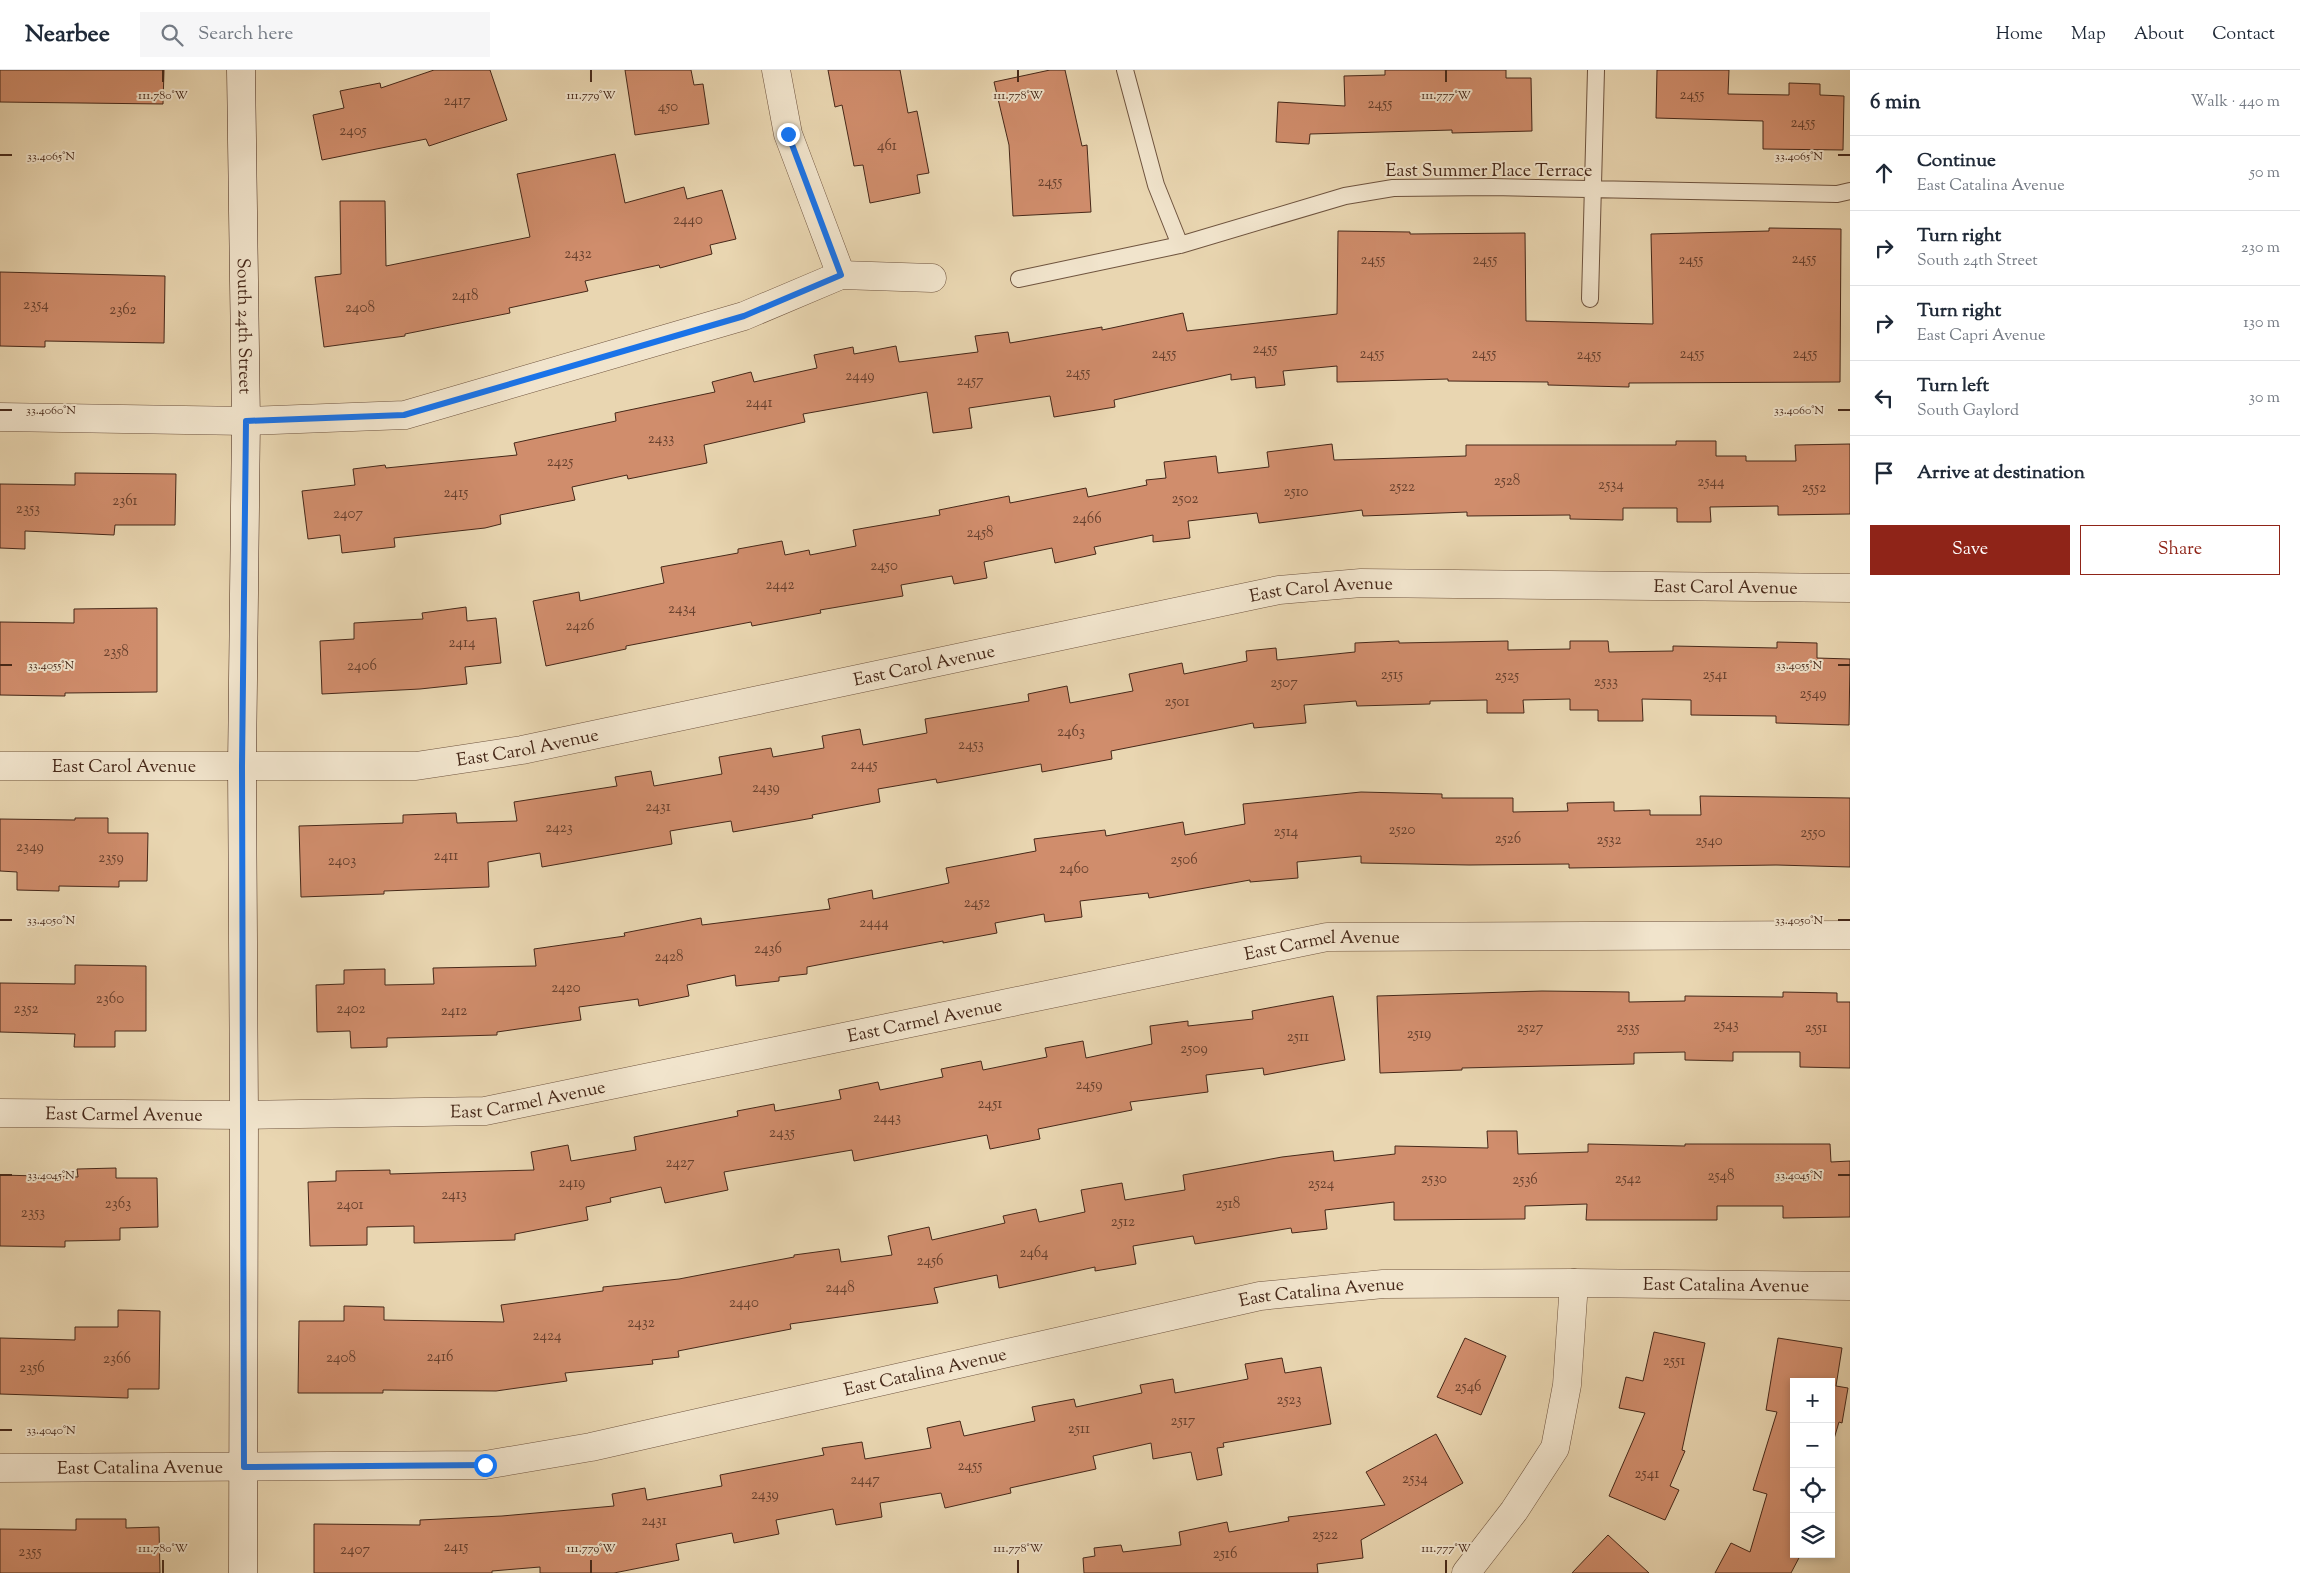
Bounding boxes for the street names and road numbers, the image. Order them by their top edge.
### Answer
street label: East Summer Place Terrace [1386,159,1593,185]
street label: South 24th Street [229,258,257,394]
street label: East Carol Avenue [1247,572,1393,611]
street label: East Carol Avenue [1654,575,1798,602]
street label: East Carol Avenue [851,639,998,695]
street label: East Carol Avenue [455,723,601,775]
street label: East Carol Avenue [52,755,196,781]
street label: East Carmel Avenue [1242,925,1400,969]
street label: East Carmel Avenue [845,993,1005,1051]
street label: East Carmel Avenue [450,1075,608,1127]
street label: East Carmel Avenue [45,1102,203,1130]
street label: East Catalina Avenue [1237,1273,1404,1315]
street label: East Catalina Avenue [1643,1273,1809,1301]
street label: East Catalina Avenue [842,1343,1009,1405]
street label: East Catalina Avenue [57,1456,223,1483]

